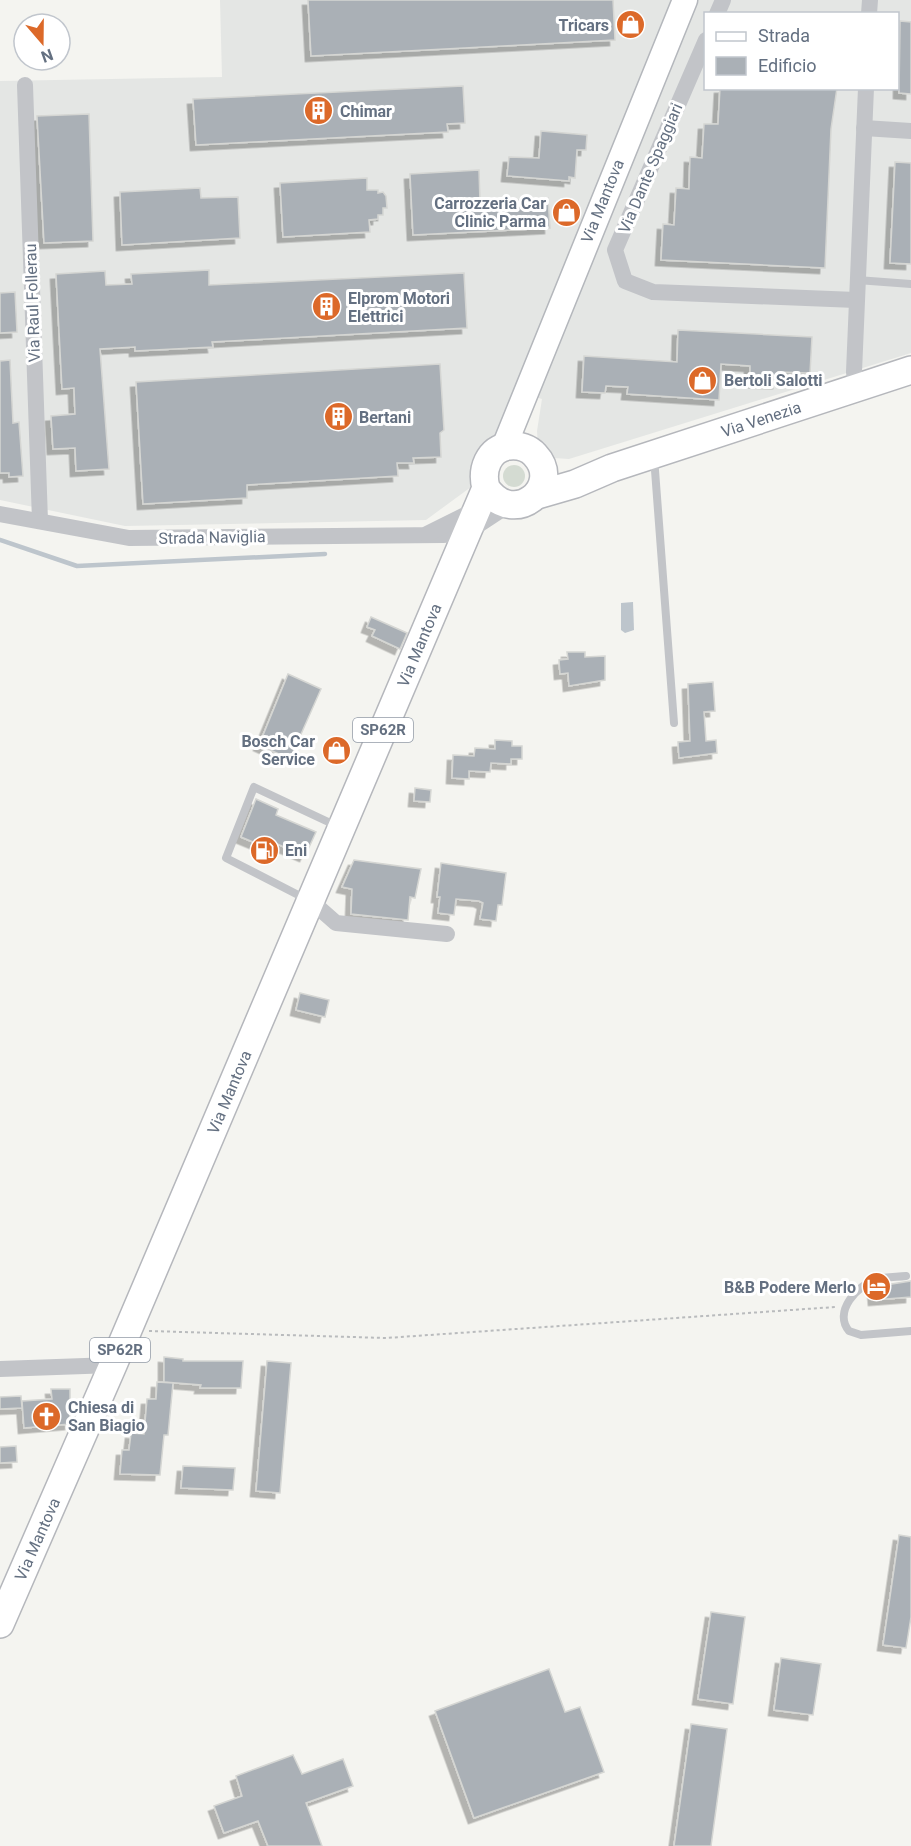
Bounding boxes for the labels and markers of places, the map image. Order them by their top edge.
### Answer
shop icon: Tricars [614,9,646,41]
place label: Tricars [559,16,609,35]
building icon: Chimar [303,95,335,127]
place label: Chimar [340,102,392,121]
place label: Carrozzeria Car Clinic Parma [434,194,546,231]
shop icon: Carrozzeria Car Clinic Parma [551,196,583,228]
place label: Elprom Motori Elettrici [348,289,450,326]
building icon: Elprom Motori Elettrici [311,291,343,323]
shop icon: Bertoli Salotti [687,364,719,396]
place label: Bertoli Salotti [724,371,823,390]
building icon: Bertani [322,401,354,433]
place label: Bertani [359,408,411,427]
place label: Bosch Car Service [241,732,315,769]
shop icon: Bosch Car Service [320,734,352,766]
fuel station icon: Eni [248,834,280,866]
place label: Eni [285,841,307,860]
hotel icon: B&B Podere Merlo [861,1271,893,1303]
place label: B&B Podere Merlo [724,1278,856,1297]
place label: Chiesa di San Biagio [68,1398,145,1435]
church icon: Chiesa di San Biagio [31,1400,63,1432]

